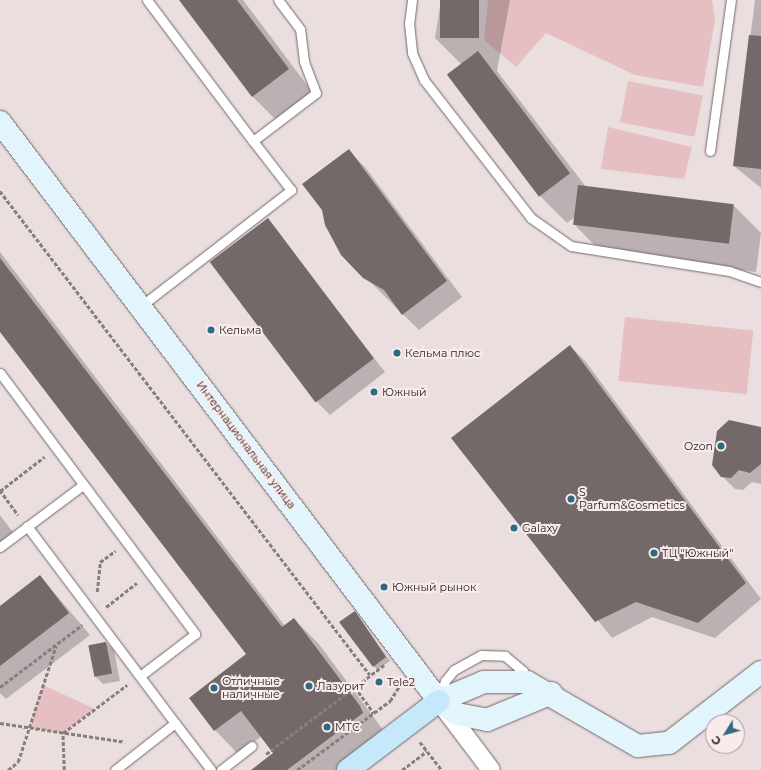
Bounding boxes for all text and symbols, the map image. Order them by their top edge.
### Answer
place label: Кельма [219,323,261,337]
marker: Кельма [206,325,216,335]
place label: Кельма плюс [405,346,480,360]
marker: Кельма плюс [392,348,402,358]
street label: Интернациональная улица [194,379,298,511]
place label: Южный [382,385,427,399]
marker: Южный [369,387,379,397]
place label: Ozon [684,439,713,453]
marker: Ozon [716,441,726,451]
place label: S Parfum&Cosmetics [579,486,685,512]
marker: S Parfum&Cosmetics [566,494,576,504]
place label: Galaxy [522,521,558,535]
marker: Galaxy [509,523,519,533]
place label: ТЦ "Южный" [662,546,733,560]
marker: ТЦ "Южный" [649,548,659,558]
place label: Южный рынок [392,580,476,594]
marker: Южный рынок [379,582,389,592]
place label: Отличные наличные [222,675,280,701]
place label: Tele2 [387,675,415,689]
marker: Tele2 [374,677,384,687]
place label: Лазурит [317,679,364,693]
marker: Лазурит [304,681,314,691]
marker: Отличные наличные [209,683,219,693]
north arrow [705,714,745,754]
place label: МТС [335,720,360,734]
marker: МТС [322,722,332,732]
text: С [708,733,724,748]

